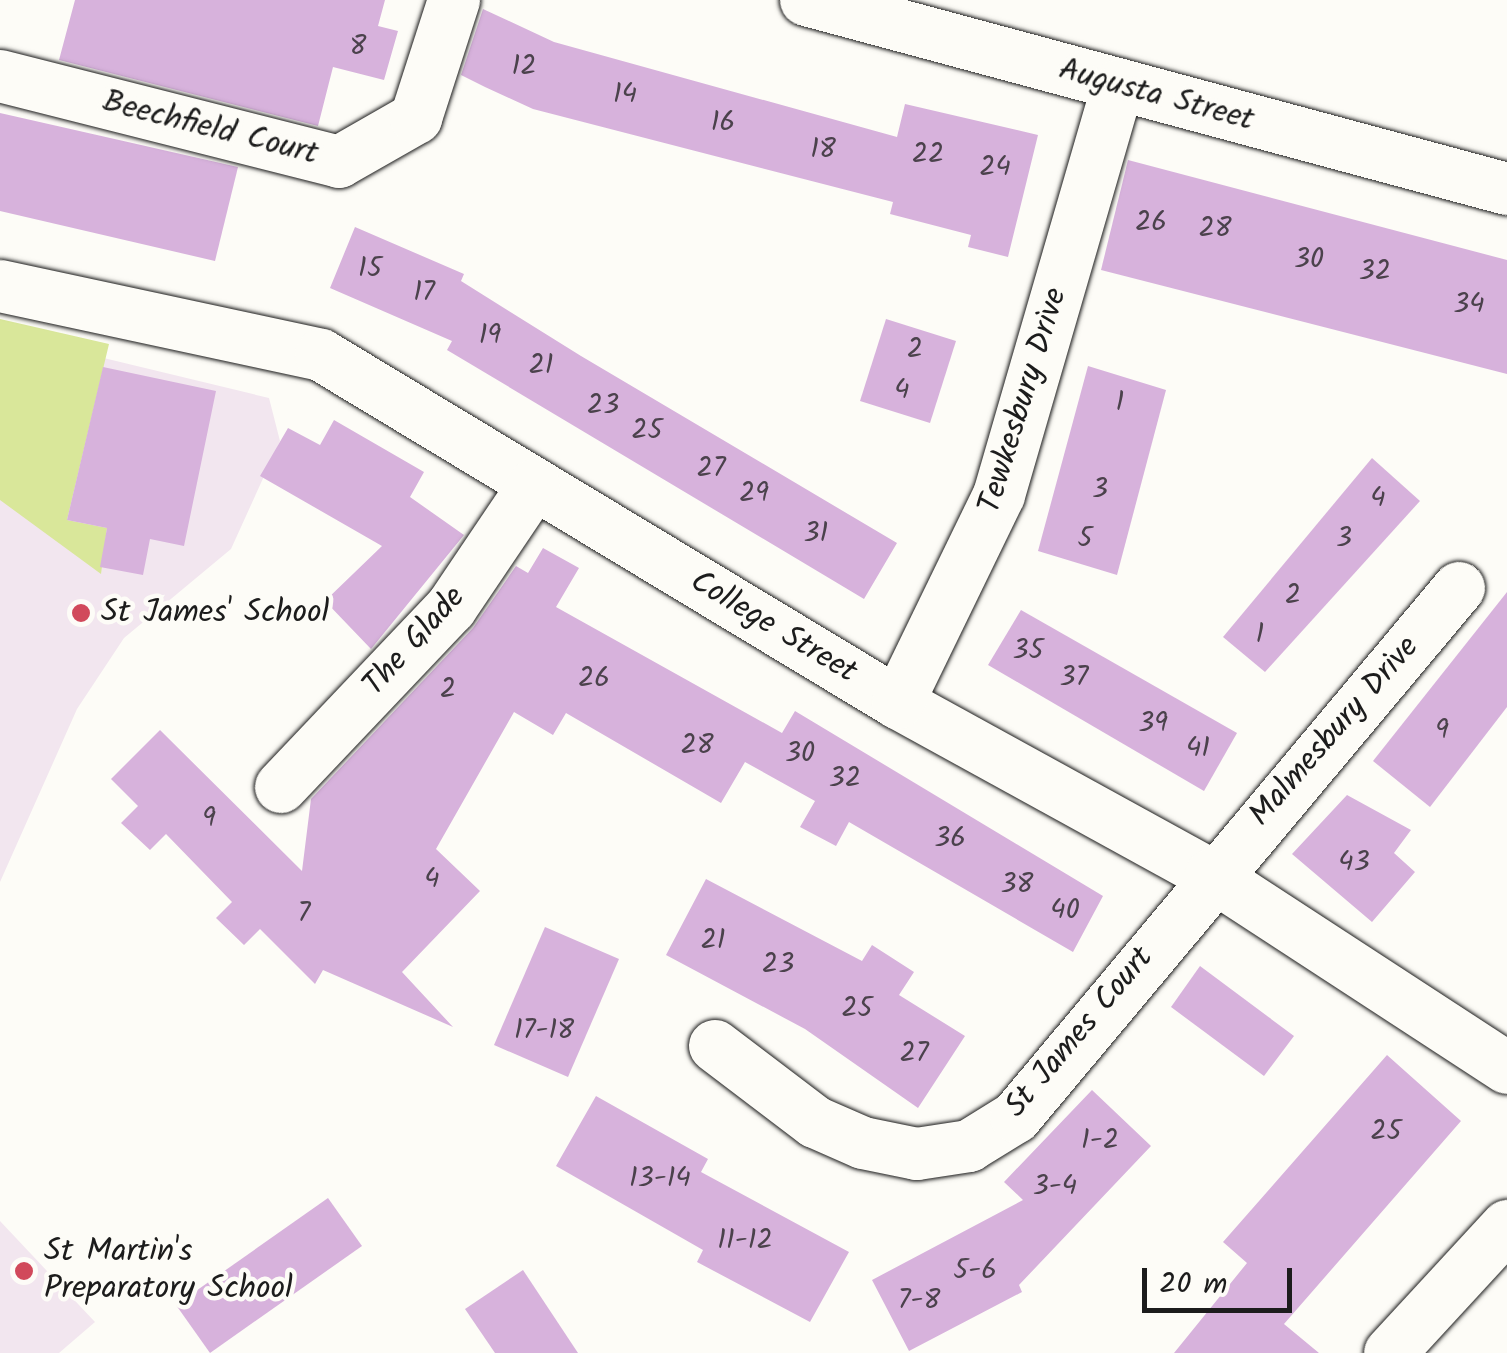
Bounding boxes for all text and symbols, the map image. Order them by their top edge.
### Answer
house number: 8 [350,30,366,64]
house number: 12 [511,50,537,84]
street label: Augusta Street [1054,52,1258,140]
house number: 14 [613,78,637,112]
street label: Beechfield Court [98,84,322,174]
house number: 16 [711,106,735,140]
house number: 18 [810,133,836,167]
house number: 22 [912,138,944,172]
house number: 24 [979,151,1011,185]
house number: 26 [1135,206,1167,240]
house number: 28 [1198,212,1232,246]
house number: 30 [1294,243,1324,277]
house number: 15 [358,252,382,286]
house number: 32 [1359,255,1391,289]
house number: 17 [413,276,435,310]
street label: Tewkesbury Drive [972,284,1076,518]
house number: 34 [1453,288,1485,322]
house number: 19 [479,319,501,353]
house number: 2 [907,333,923,367]
house number: 21 [528,349,554,383]
house number: 4 [894,374,910,408]
house number: 1 [1116,386,1124,420]
house number: 23 [587,389,619,423]
house number: 25 [631,414,663,448]
house number: 27 [696,452,726,486]
house number: 3 [1092,473,1108,507]
house number: 29 [739,477,769,511]
house number: 4 [1370,482,1386,516]
house number: 31 [804,517,828,551]
house number: 5 [1077,522,1093,556]
house number: 3 [1336,522,1352,556]
street label: College Street [683,563,863,693]
street label: The Glade [356,579,474,705]
house number: 2 [1285,579,1301,613]
place label: St James' School [101,594,329,632]
marker: St James' School [70,602,92,624]
house number: 1 [1256,618,1264,652]
street label: Malmesbury Drive [1242,629,1428,835]
house number: 35 [1012,634,1044,668]
house number: 37 [1060,661,1088,695]
house number: 26 [578,662,610,696]
house number: 2 [440,673,456,707]
house number: 39 [1138,707,1168,741]
house number: 9 [1435,714,1449,748]
house number: 28 [680,729,714,763]
house number: 41 [1186,732,1210,766]
house number: 30 [785,737,815,771]
house number: 32 [829,762,861,796]
house number: 9 [202,802,216,836]
house number: 36 [934,822,966,856]
house number: 43 [1338,846,1370,880]
house number: 4 [424,863,440,897]
house number: 38 [1001,868,1033,902]
house number: 40 [1050,894,1080,928]
house number: 7 [298,897,310,931]
house number: 21 [700,924,726,958]
street label: St James Court [998,940,1162,1126]
house number: 23 [762,948,794,982]
house number: 25 [841,992,873,1026]
house number: 17-18 [514,1014,574,1048]
house number: 27 [899,1037,929,1071]
house number: 25 [1370,1115,1402,1149]
house number: 1-2 [1081,1124,1119,1158]
house number: 13-14 [629,1162,691,1196]
house number: 3-4 [1033,1170,1077,1204]
house number: 11-12 [717,1224,773,1258]
place label: St Martin's Preparatory School [44,1234,293,1309]
scale bar [1147,1248,1297,1310]
house number: 5-6 [953,1254,997,1288]
marker: St Martin's Preparatory School [13,1260,35,1282]
text: 20 m [1159,1261,1227,1309]
house number: 7-8 [898,1284,940,1318]

